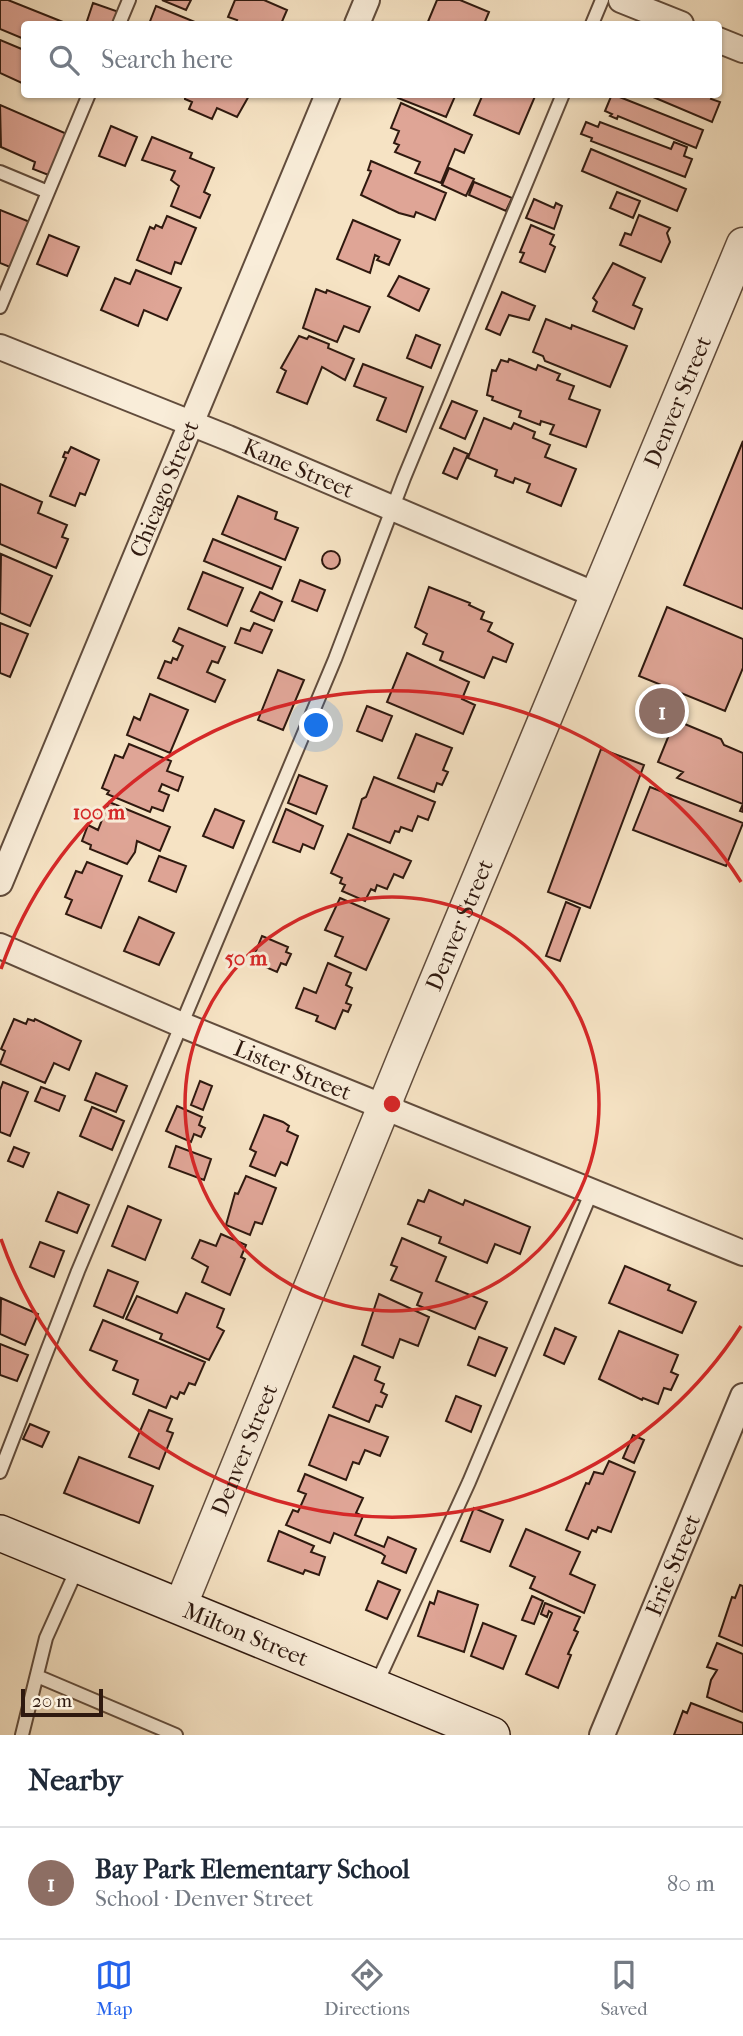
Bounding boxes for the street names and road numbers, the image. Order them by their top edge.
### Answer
street label: Denver Street [638,332,717,471]
street label: Chicago Street [124,417,205,561]
street label: Kane Street [239,433,358,504]
street label: Denver Street [420,855,499,995]
street label: Lister Street [230,1034,355,1106]
street label: Denver Street [206,1380,283,1520]
street label: Erie Street [640,1510,706,1620]
street label: Milton Street [179,1597,312,1672]

